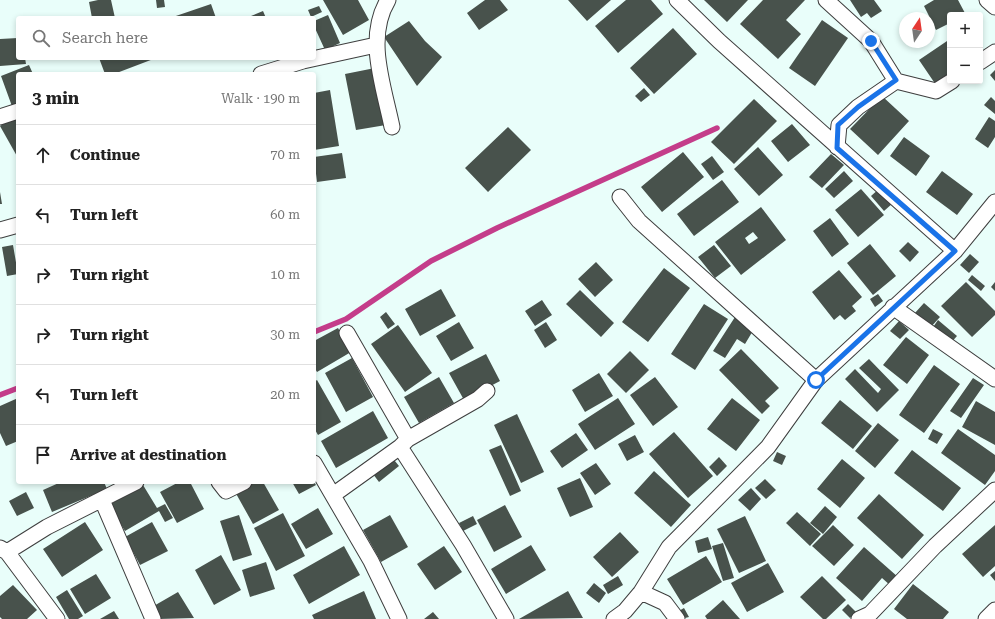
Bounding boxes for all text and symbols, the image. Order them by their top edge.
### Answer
north arrow [899,12,935,48]
map controls [947,12,983,84]
button: + [947,12,983,48]
search box [16,16,316,60]
icon: search [30,27,52,49]
text: Search here [62,29,148,47]
route end [862,32,880,50]
button: − [947,48,983,84]
text: 3 min [32,88,79,108]
text: Walk · 190 m [221,91,300,106]
icon: ahead [32,144,54,166]
text: Continue [70,146,140,164]
text: 70 m [270,147,300,162]
icon: left [32,204,54,226]
text: Turn left [70,206,138,224]
text: 60 m [270,207,300,222]
icon: right [32,264,54,286]
text: Turn right [70,266,149,284]
text: 10 m [270,267,300,282]
icon: right [32,324,54,346]
text: Turn right [70,326,149,344]
text: 30 m [270,327,300,342]
route start [807,371,825,389]
icon: left [32,384,54,406]
text: Turn left [70,386,138,404]
text: 20 m [270,387,300,402]
icon: arrive [32,444,54,466]
text: Arrive at destination [70,446,226,464]

